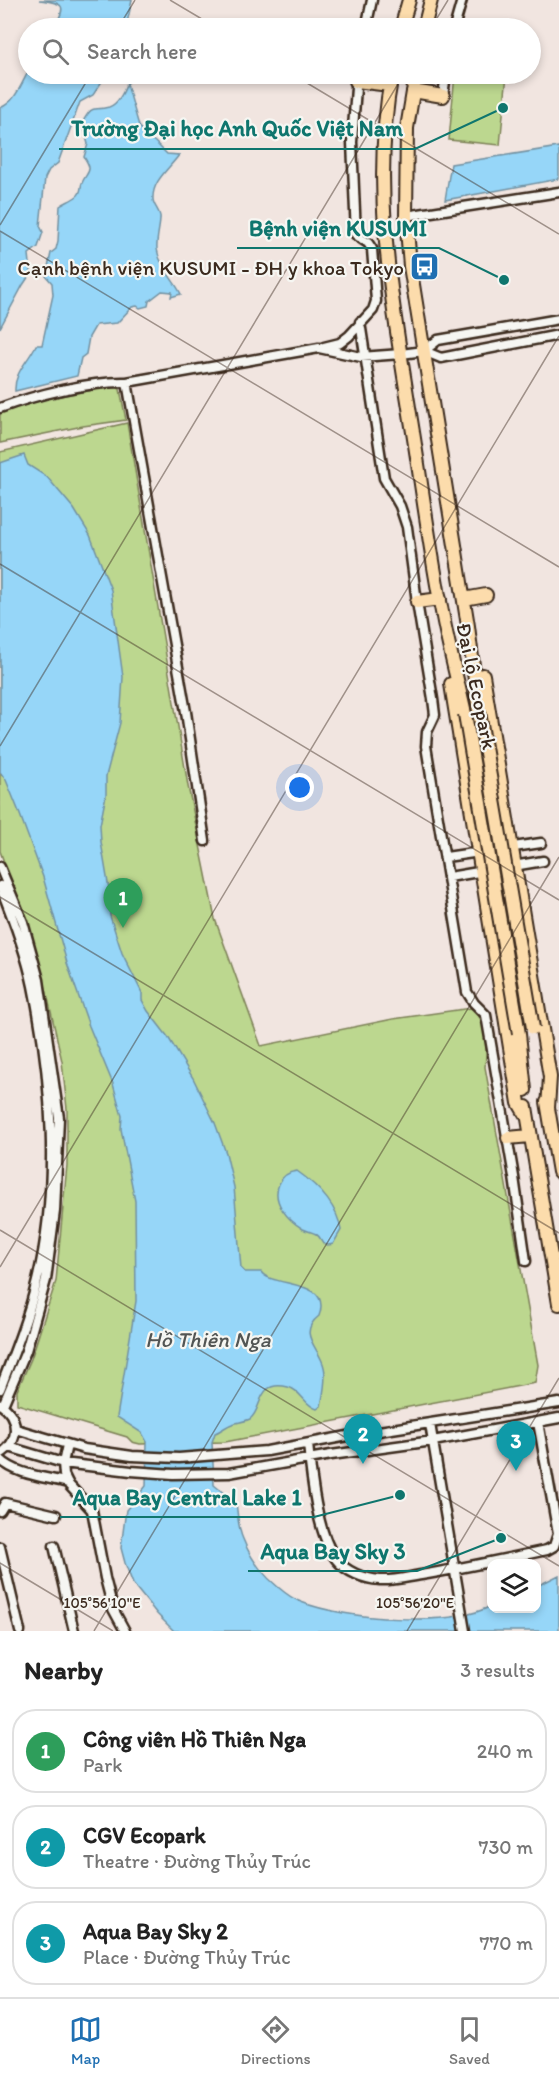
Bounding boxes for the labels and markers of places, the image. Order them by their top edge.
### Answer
callout: Trường Đại học Anh Quốc Việt Nam [59,109,415,149]
callout: Bệnh viện KUSUMI [237,208,439,248]
bus stop icon: Cạnh bệnh viện KUSUMI - ĐH y khoa Tokyo [409,251,441,283]
place label: Cạnh bệnh viện KUSUMI - ĐH y khoa Tokyo [17,255,404,280]
pin: 1 [104,878,142,928]
pin: 2 [344,1414,382,1464]
pin: 3 [496,1422,536,1471]
callout: Aqua Bay Central Lake 1 [60,1477,314,1517]
callout: Aqua Bay Sky 3 [248,1531,417,1571]

